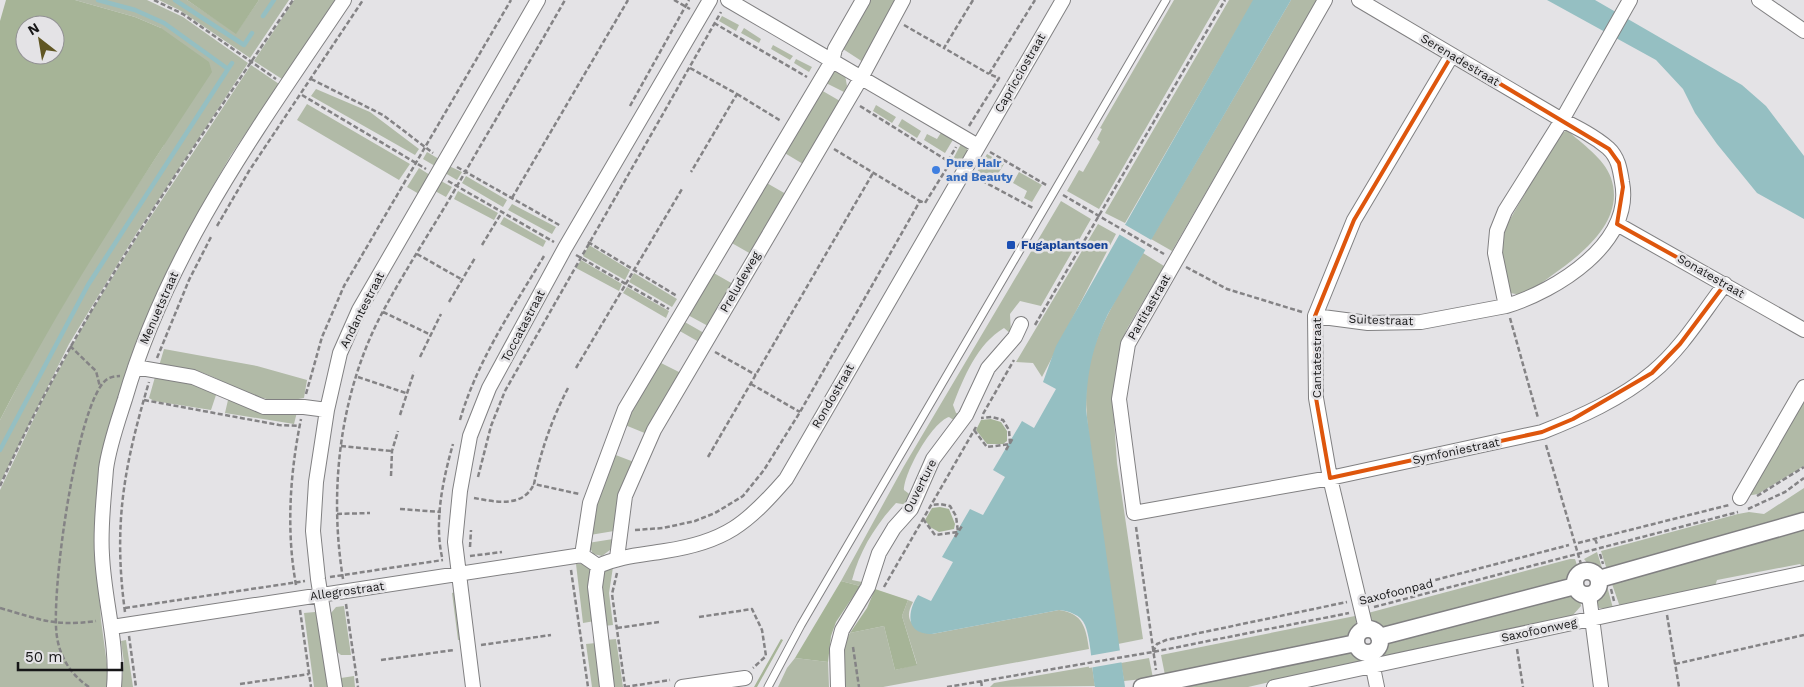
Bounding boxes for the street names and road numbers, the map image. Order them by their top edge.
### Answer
street label: Capricciostraat [992,31,1048,115]
street label: Serenadestraat [1418,31,1502,89]
street label: Preludeweg [717,249,763,315]
street label: Sonatestraat [1675,251,1747,301]
street label: Menuetstraat [137,269,181,347]
street label: Andantestraat [337,270,387,350]
street label: Partitastraat [1125,272,1173,342]
street label: Toccatastraat [498,288,548,364]
street label: Suitestraat [1348,312,1414,328]
street label: Cantatestraat [1310,318,1324,398]
street label: Rondostraat [809,361,857,431]
street label: Symfoniestraat [1411,435,1501,467]
street label: Ouverture [901,457,939,515]
street label: Saxofoonpad [1358,576,1434,608]
street label: Allegrostraat [309,579,385,603]
street label: Saxofoonweg [1500,615,1579,645]

